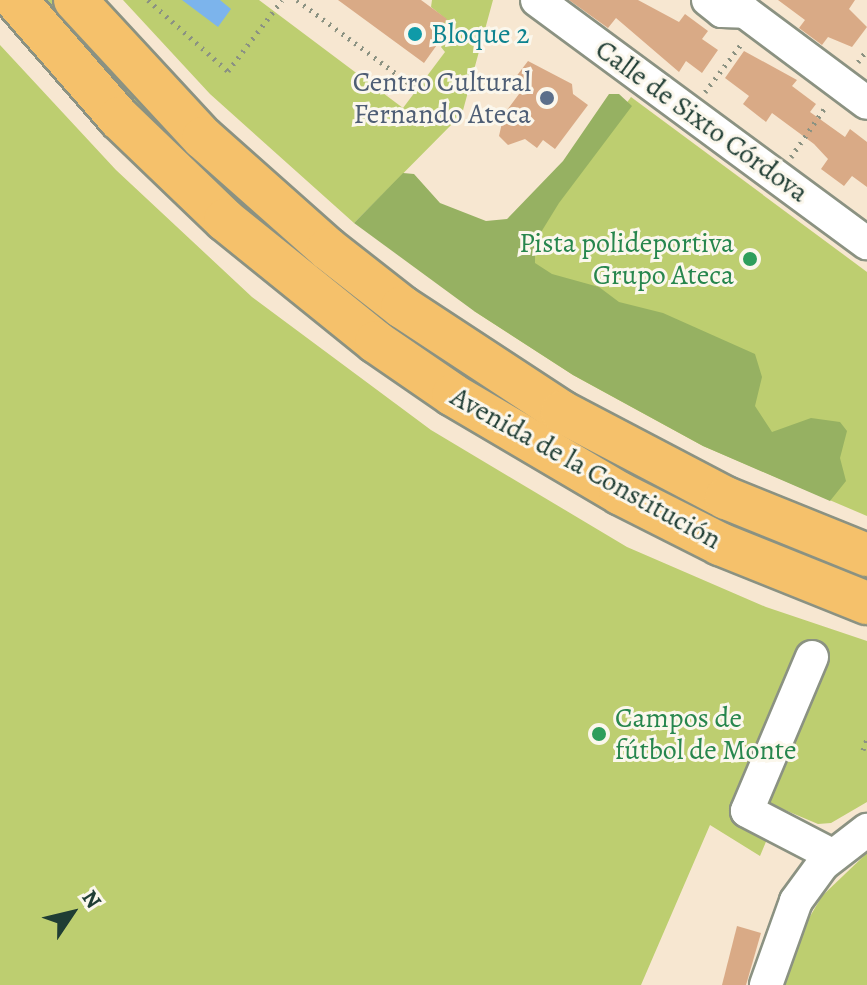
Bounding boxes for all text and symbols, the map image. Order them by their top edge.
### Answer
place label: Bloque 2 [431,17,529,51]
marker: Bloque 2 [406,25,424,43]
street label: Calle de Sixto Córdova [589,33,815,209]
place label: Centro Cultural Fernando Ateca [353,65,531,131]
marker: Centro Cultural Fernando Ateca [538,89,556,107]
place label: Pista polideportiva Grupo Ateca [519,226,734,292]
marker: Pista polideportiva Grupo Ateca [741,250,759,268]
street label: Avenida de la Constitución [445,380,727,556]
place label: Campos de fútbol de Monte [615,701,797,767]
marker: Campos de fútbol de Monte [590,725,608,743]
north arrow [32,873,112,953]
text: N [75,884,109,914]

